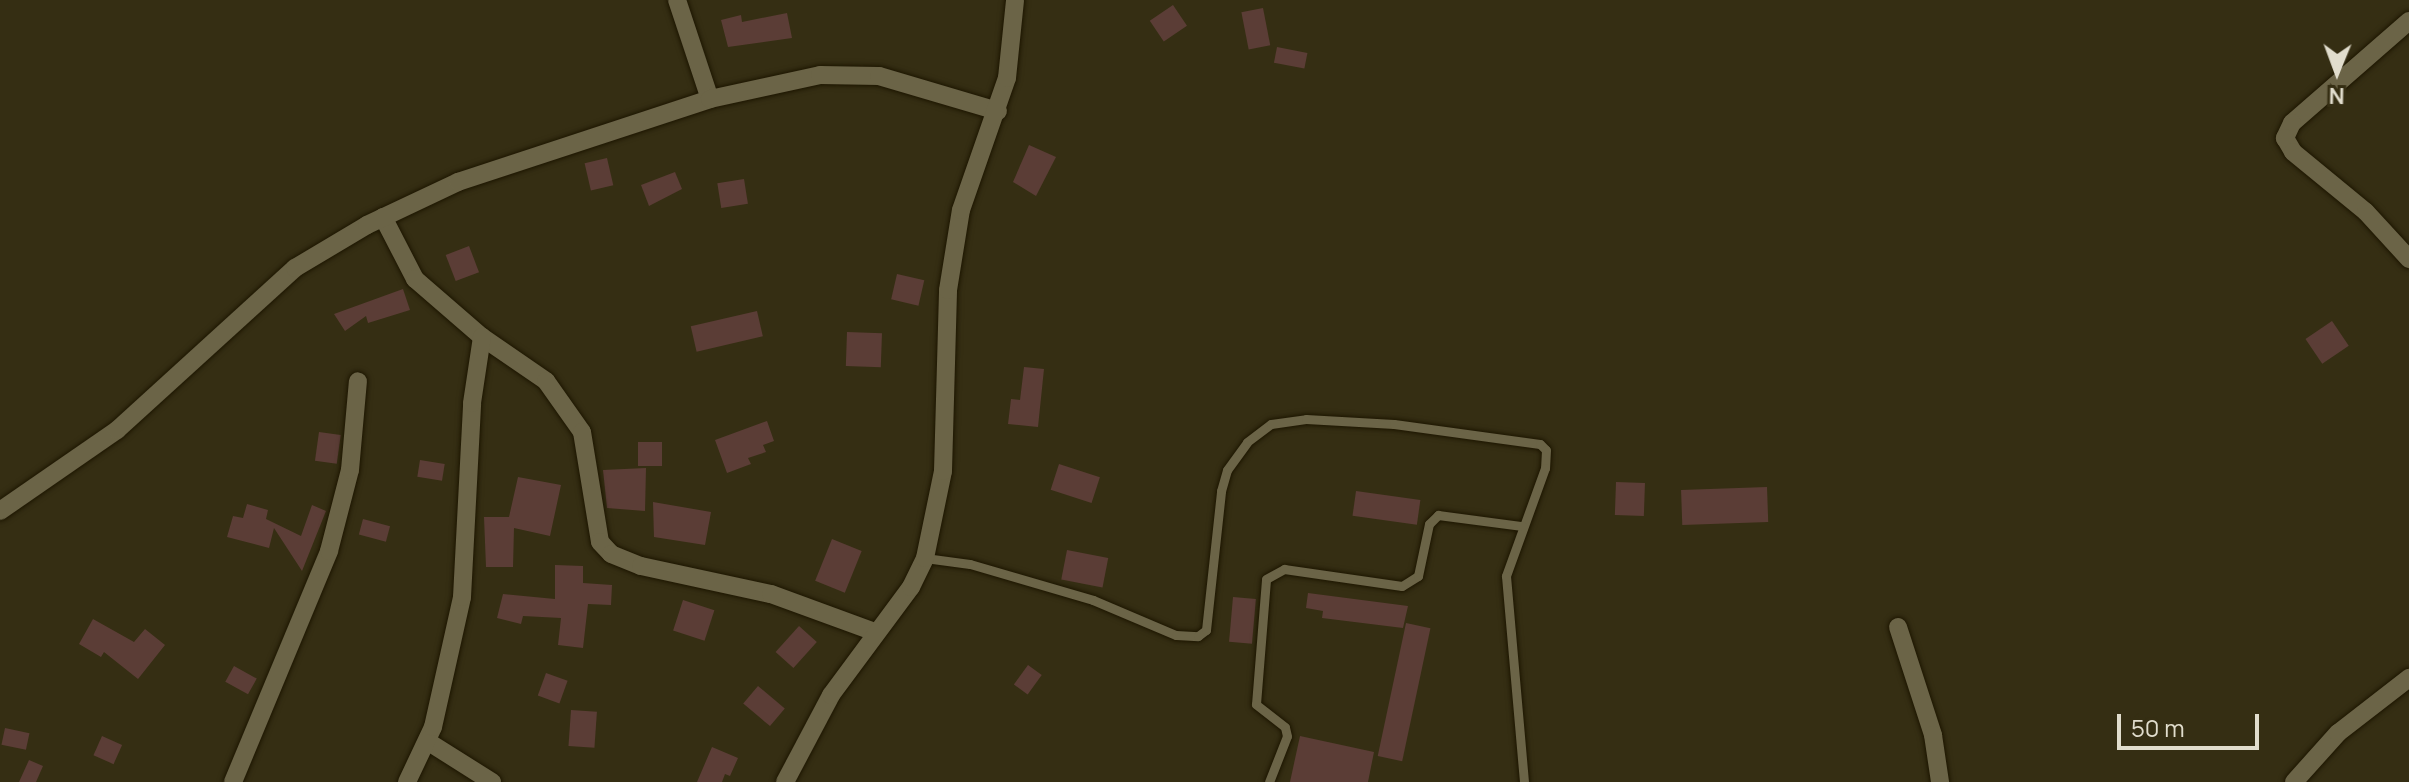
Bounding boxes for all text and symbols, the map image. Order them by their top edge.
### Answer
north arrow [2297,32,2377,112]
text: N [2328,81,2345,111]
scale bar [2121,698,2263,748]
text: 50 m [2131,711,2185,744]

